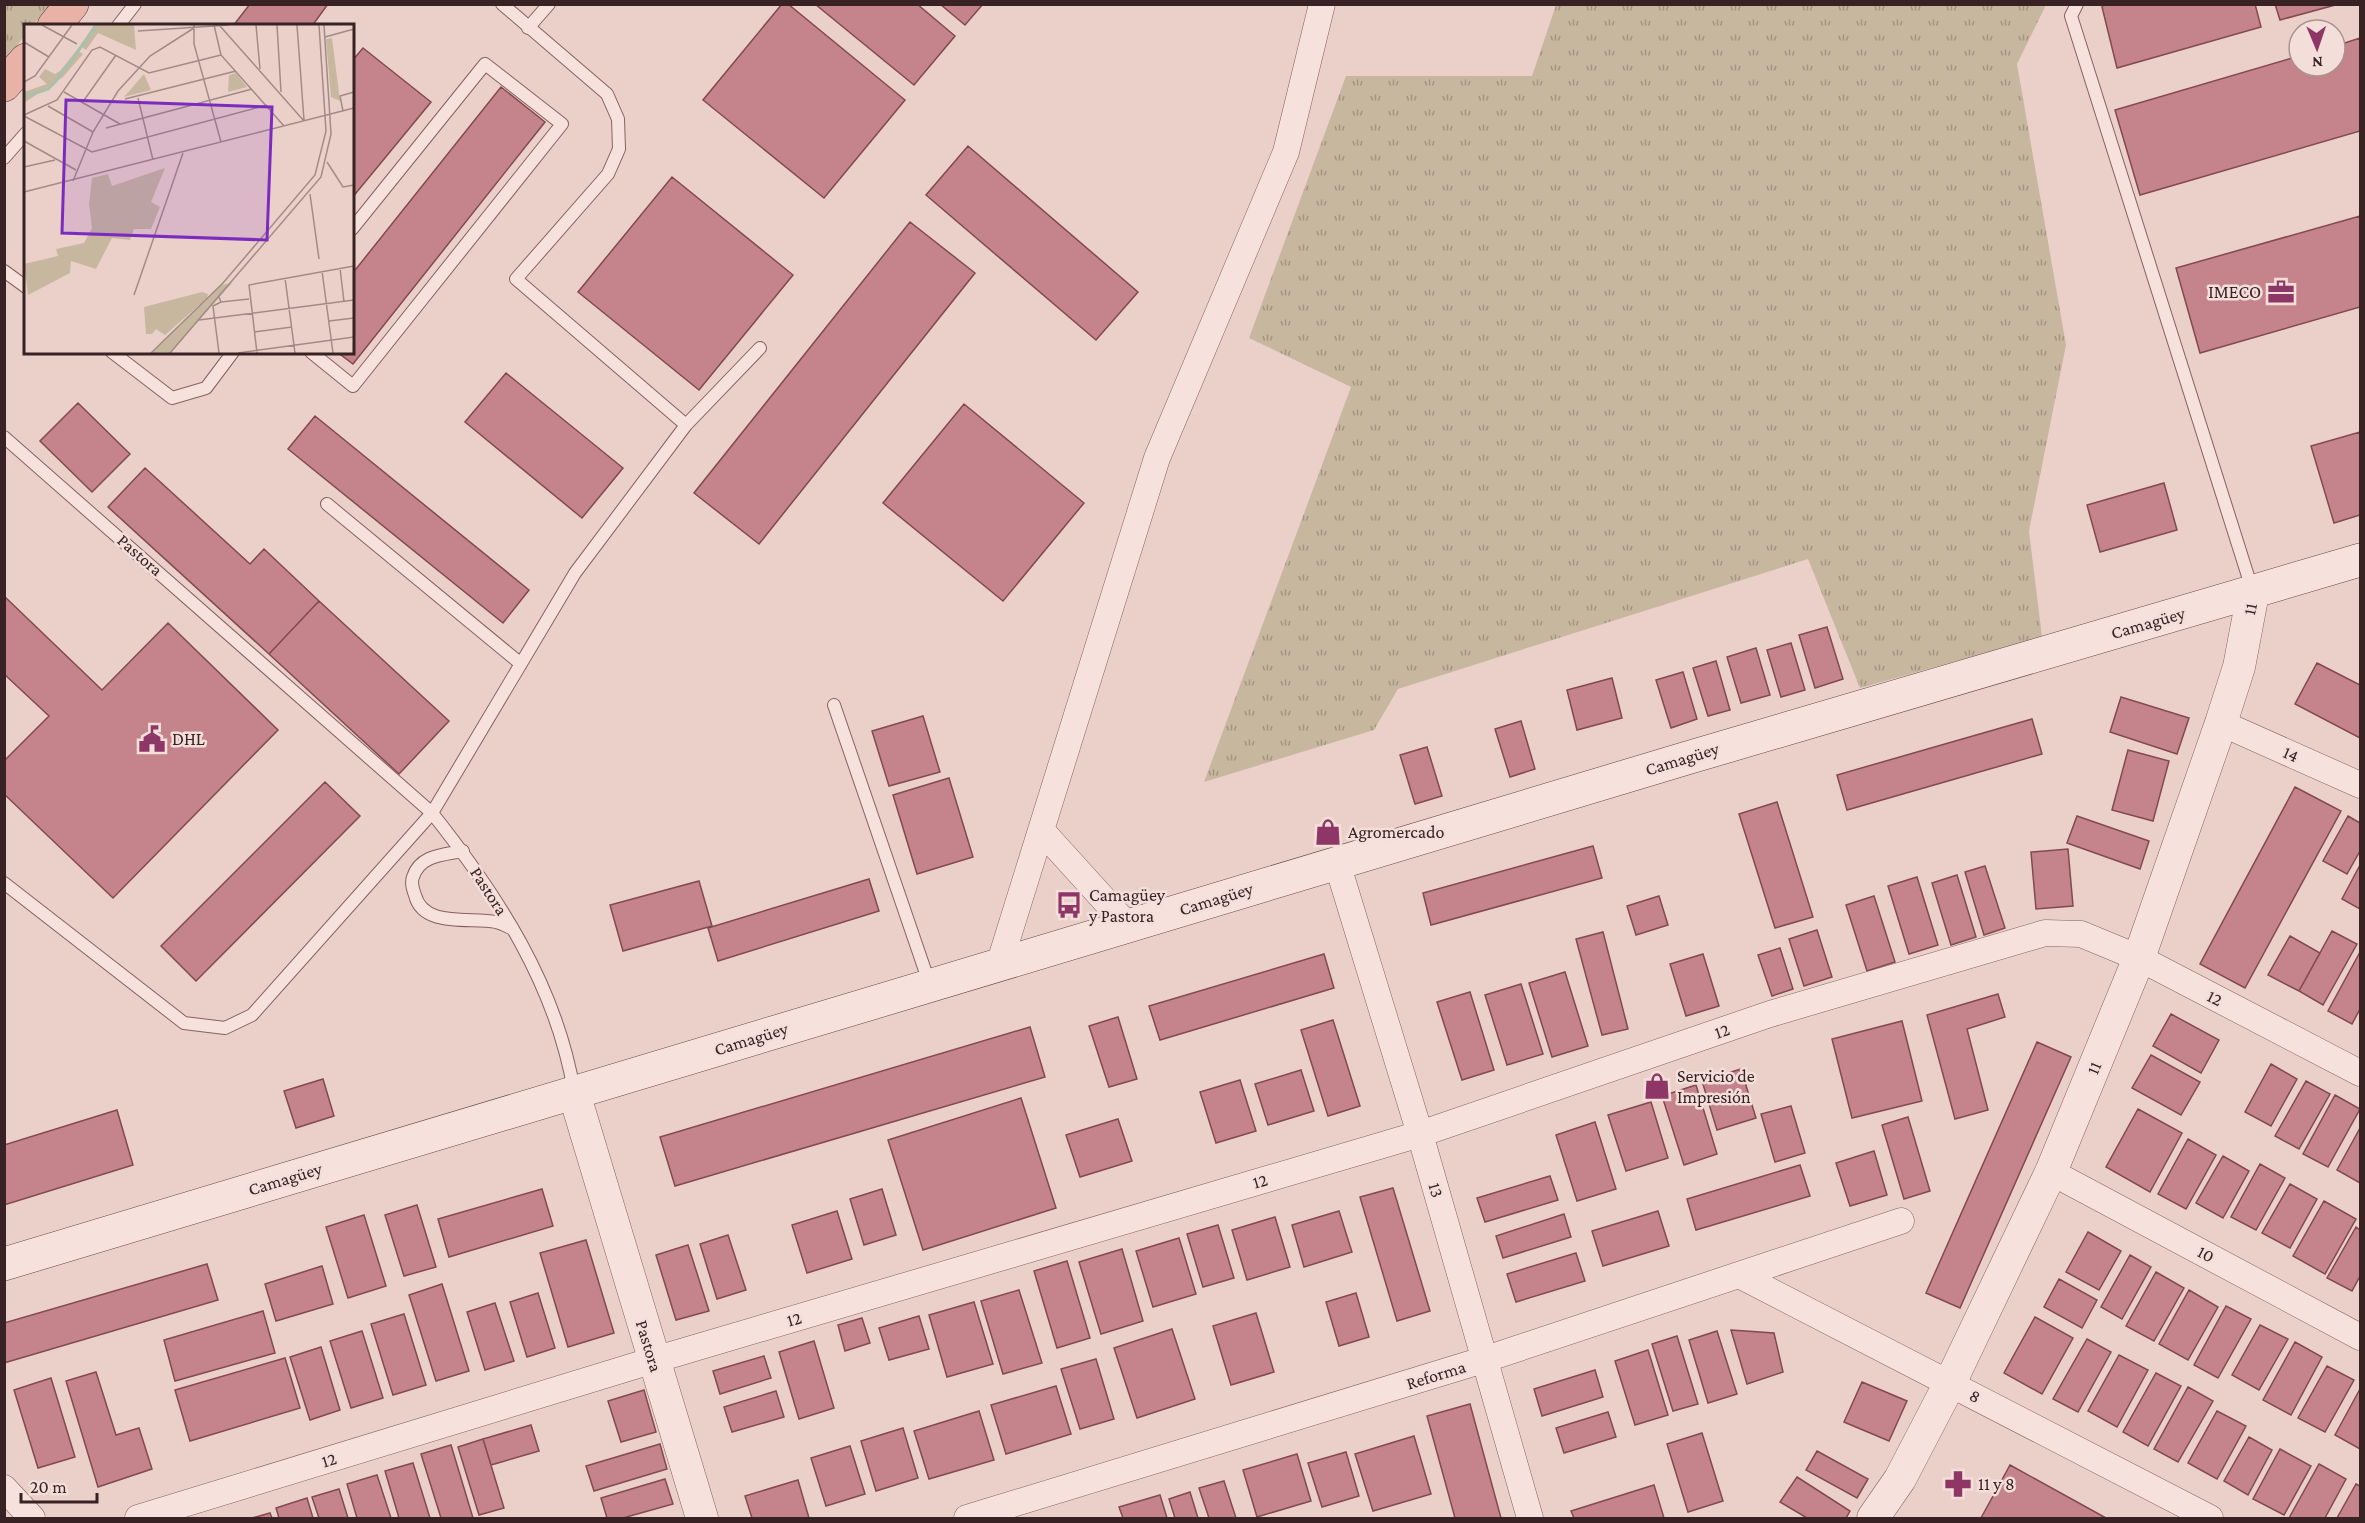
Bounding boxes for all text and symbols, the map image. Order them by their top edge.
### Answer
north arrow [2287,18,2347,78]
inset map [24,24,354,354]
text: N [2312,54,2323,71]
office icon: IMECO [2266,277,2296,307]
place label: IMECO [2208,282,2261,302]
street label: Pastora [113,530,167,580]
street label: 11 [2239,601,2261,617]
street label: Camagüey [2109,603,2188,643]
public building icon: DHL [137,724,167,754]
place label: DHL [172,729,205,749]
street label: Camagüey [1643,738,1722,780]
street label: 14 [2280,742,2302,766]
shop icon: Agromercado [1313,817,1343,847]
place label: Agromercado [1348,822,1444,842]
street label: Pastora [466,863,512,919]
street label: Camagüey [1177,878,1256,920]
place label: Camagüey y Pastora [1088,885,1166,926]
bus stop icon: Camagüey y Pastora [1054,890,1084,920]
street label: 12 [2204,986,2226,1010]
street label: Camagüey [712,1018,791,1060]
street label: 12 [1712,1019,1732,1043]
street label: 11 [2082,1059,2106,1077]
place label: Servicio de Impresión [1677,1066,1755,1107]
shop icon: Servicio de Impresión [1642,1071,1672,1101]
street label: Camagüey [246,1158,325,1200]
street label: 12 [1250,1169,1270,1193]
street label: 13 [1424,1180,1448,1200]
street label: 10 [2194,1241,2218,1267]
street label: 12 [784,1307,804,1331]
street label: Pastora [632,1318,666,1374]
street label: Reforma [1404,1357,1468,1393]
street label: 8 [1966,1385,1984,1407]
street label: 12 [319,1448,339,1472]
scale bar [21,1466,98,1504]
pharmacy icon: 11 y 8 [1943,1469,1973,1499]
place label: 11 y 8 [1978,1474,2015,1494]
text: 20 m [30,1477,67,1497]

